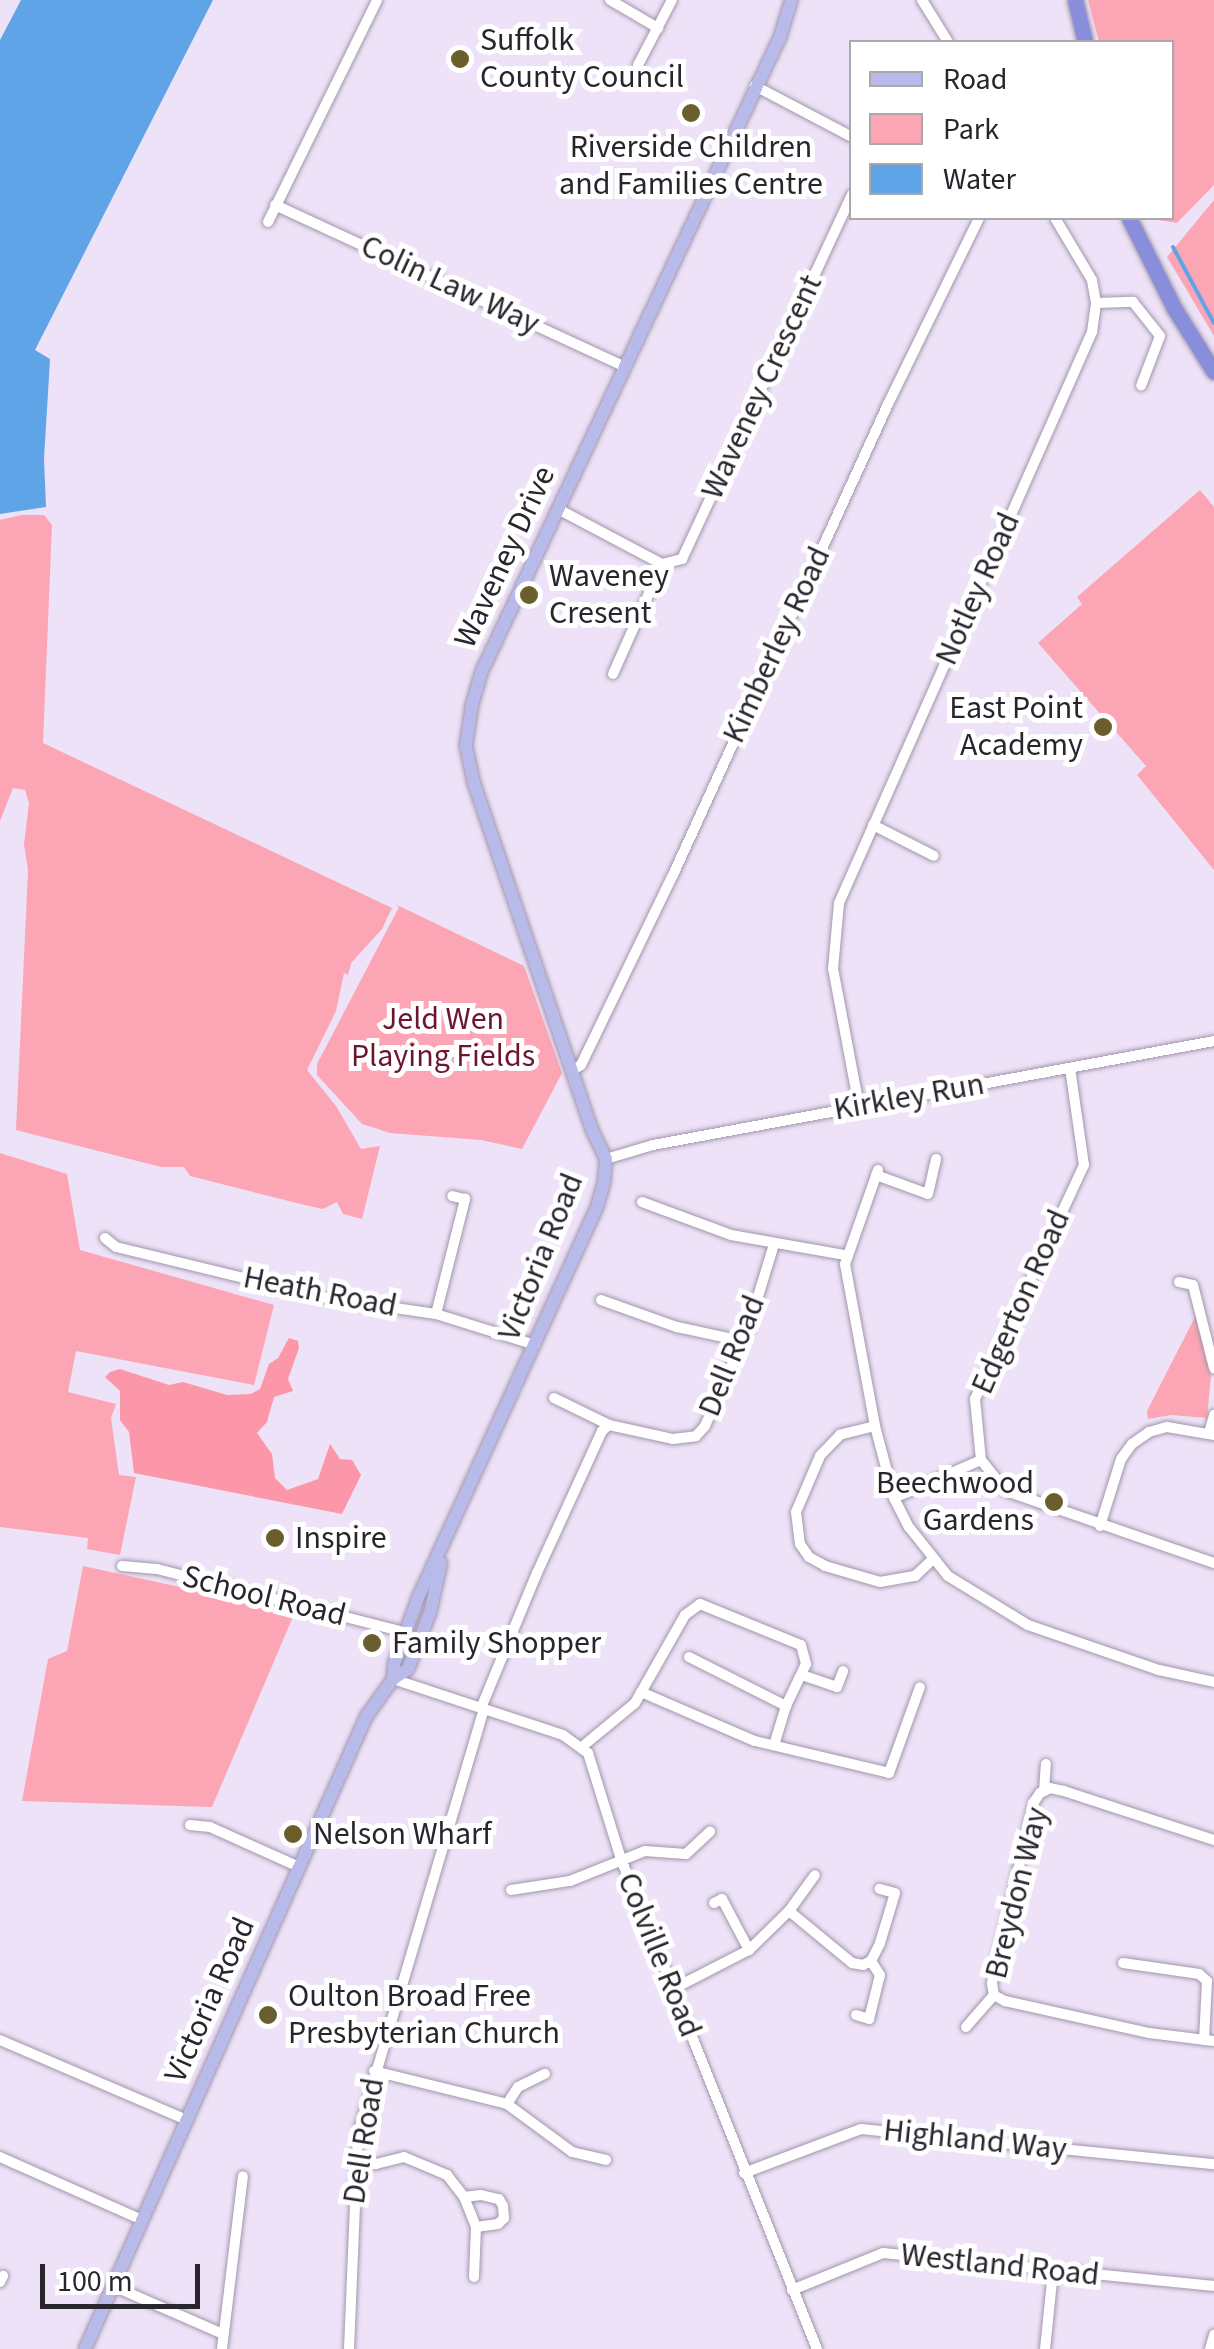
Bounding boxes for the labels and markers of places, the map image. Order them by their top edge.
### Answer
place label: Suffolk County Council [480,22,684,97]
marker: Suffolk County Council [449,48,471,70]
marker: Riverside Children and Families Centre [680,102,702,124]
place label: Riverside Children and Families Centre [559,129,823,204]
place label: Waveney Cresent [549,558,669,633]
marker: Waveney Cresent [518,584,540,606]
place label: East Point Academy [949,690,1083,765]
marker: East Point Academy [1092,716,1114,738]
place label: Beechwood Gardens [876,1465,1034,1540]
marker: Beechwood Gardens [1043,1491,1065,1513]
place label: Inspire [295,1519,387,1557]
marker: Inspire [264,1527,286,1549]
place label: Family Shopper [392,1624,601,1662]
marker: Family Shopper [361,1632,383,1654]
place label: Nelson Wharf [313,1815,492,1853]
marker: Nelson Wharf [282,1823,304,1845]
place label: Oulton Broad Free Presbyterian Church [288,1978,560,2053]
marker: Oulton Broad Free Presbyterian Church [257,2004,279,2026]

